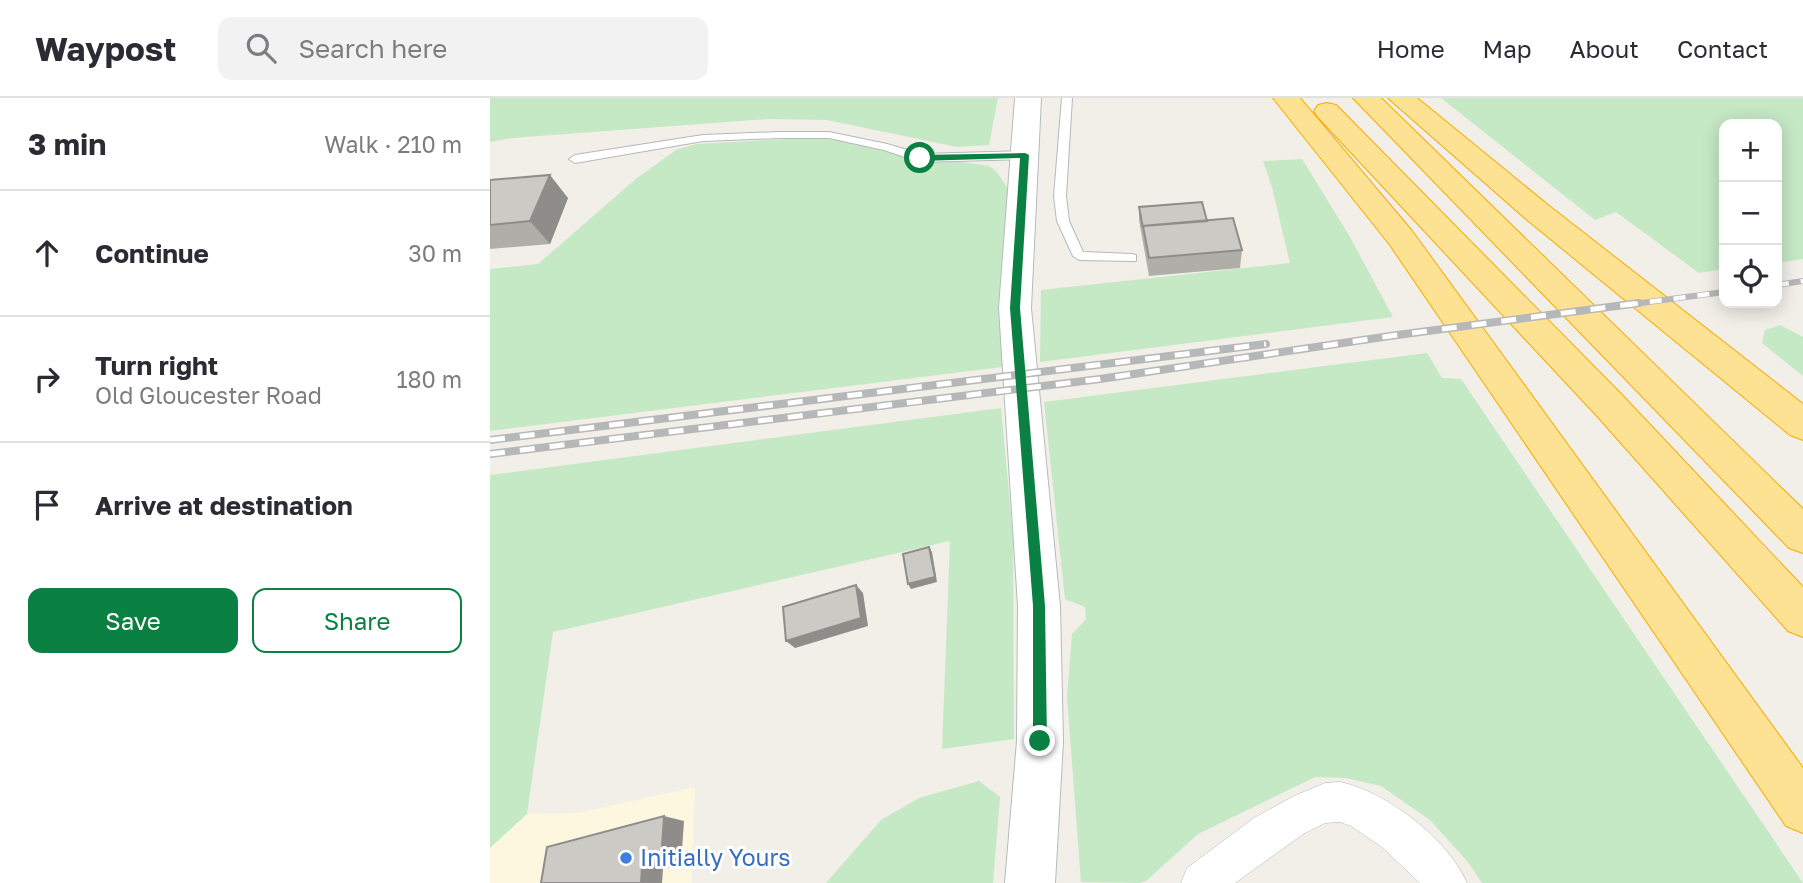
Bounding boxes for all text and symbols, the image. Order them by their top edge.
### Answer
search box [218,17,708,80]
text: Waypost [35,29,176,68]
icon: search [242,29,280,67]
text: Search here [298,33,447,64]
text: Home [1377,34,1445,63]
text: Map [1483,34,1532,63]
text: About [1570,34,1639,63]
text: Contact [1677,34,1768,63]
map controls [1719,119,1782,308]
button: + [1719,119,1782,182]
text: 3 min [28,126,106,162]
text: Walk · 210 m [324,130,462,158]
route start [904,142,935,173]
button: − [1719,182,1782,245]
icon: ahead [28,234,66,272]
text: Continue [95,238,209,269]
text: 30 m [408,239,462,267]
button: locate [1719,245,1782,308]
text: Turn right [95,350,218,381]
icon: right [28,360,66,398]
text: 180 m [396,365,462,393]
text: Old Gloucester Road [95,381,322,409]
icon: arrive [28,486,66,524]
text: Arrive at destination [95,490,353,521]
button: Save [28,588,238,653]
button: Share [252,588,462,653]
route end [1024,725,1055,756]
place label: Initially Yours [640,843,791,871]
marker: Initially Yours [618,850,634,866]

